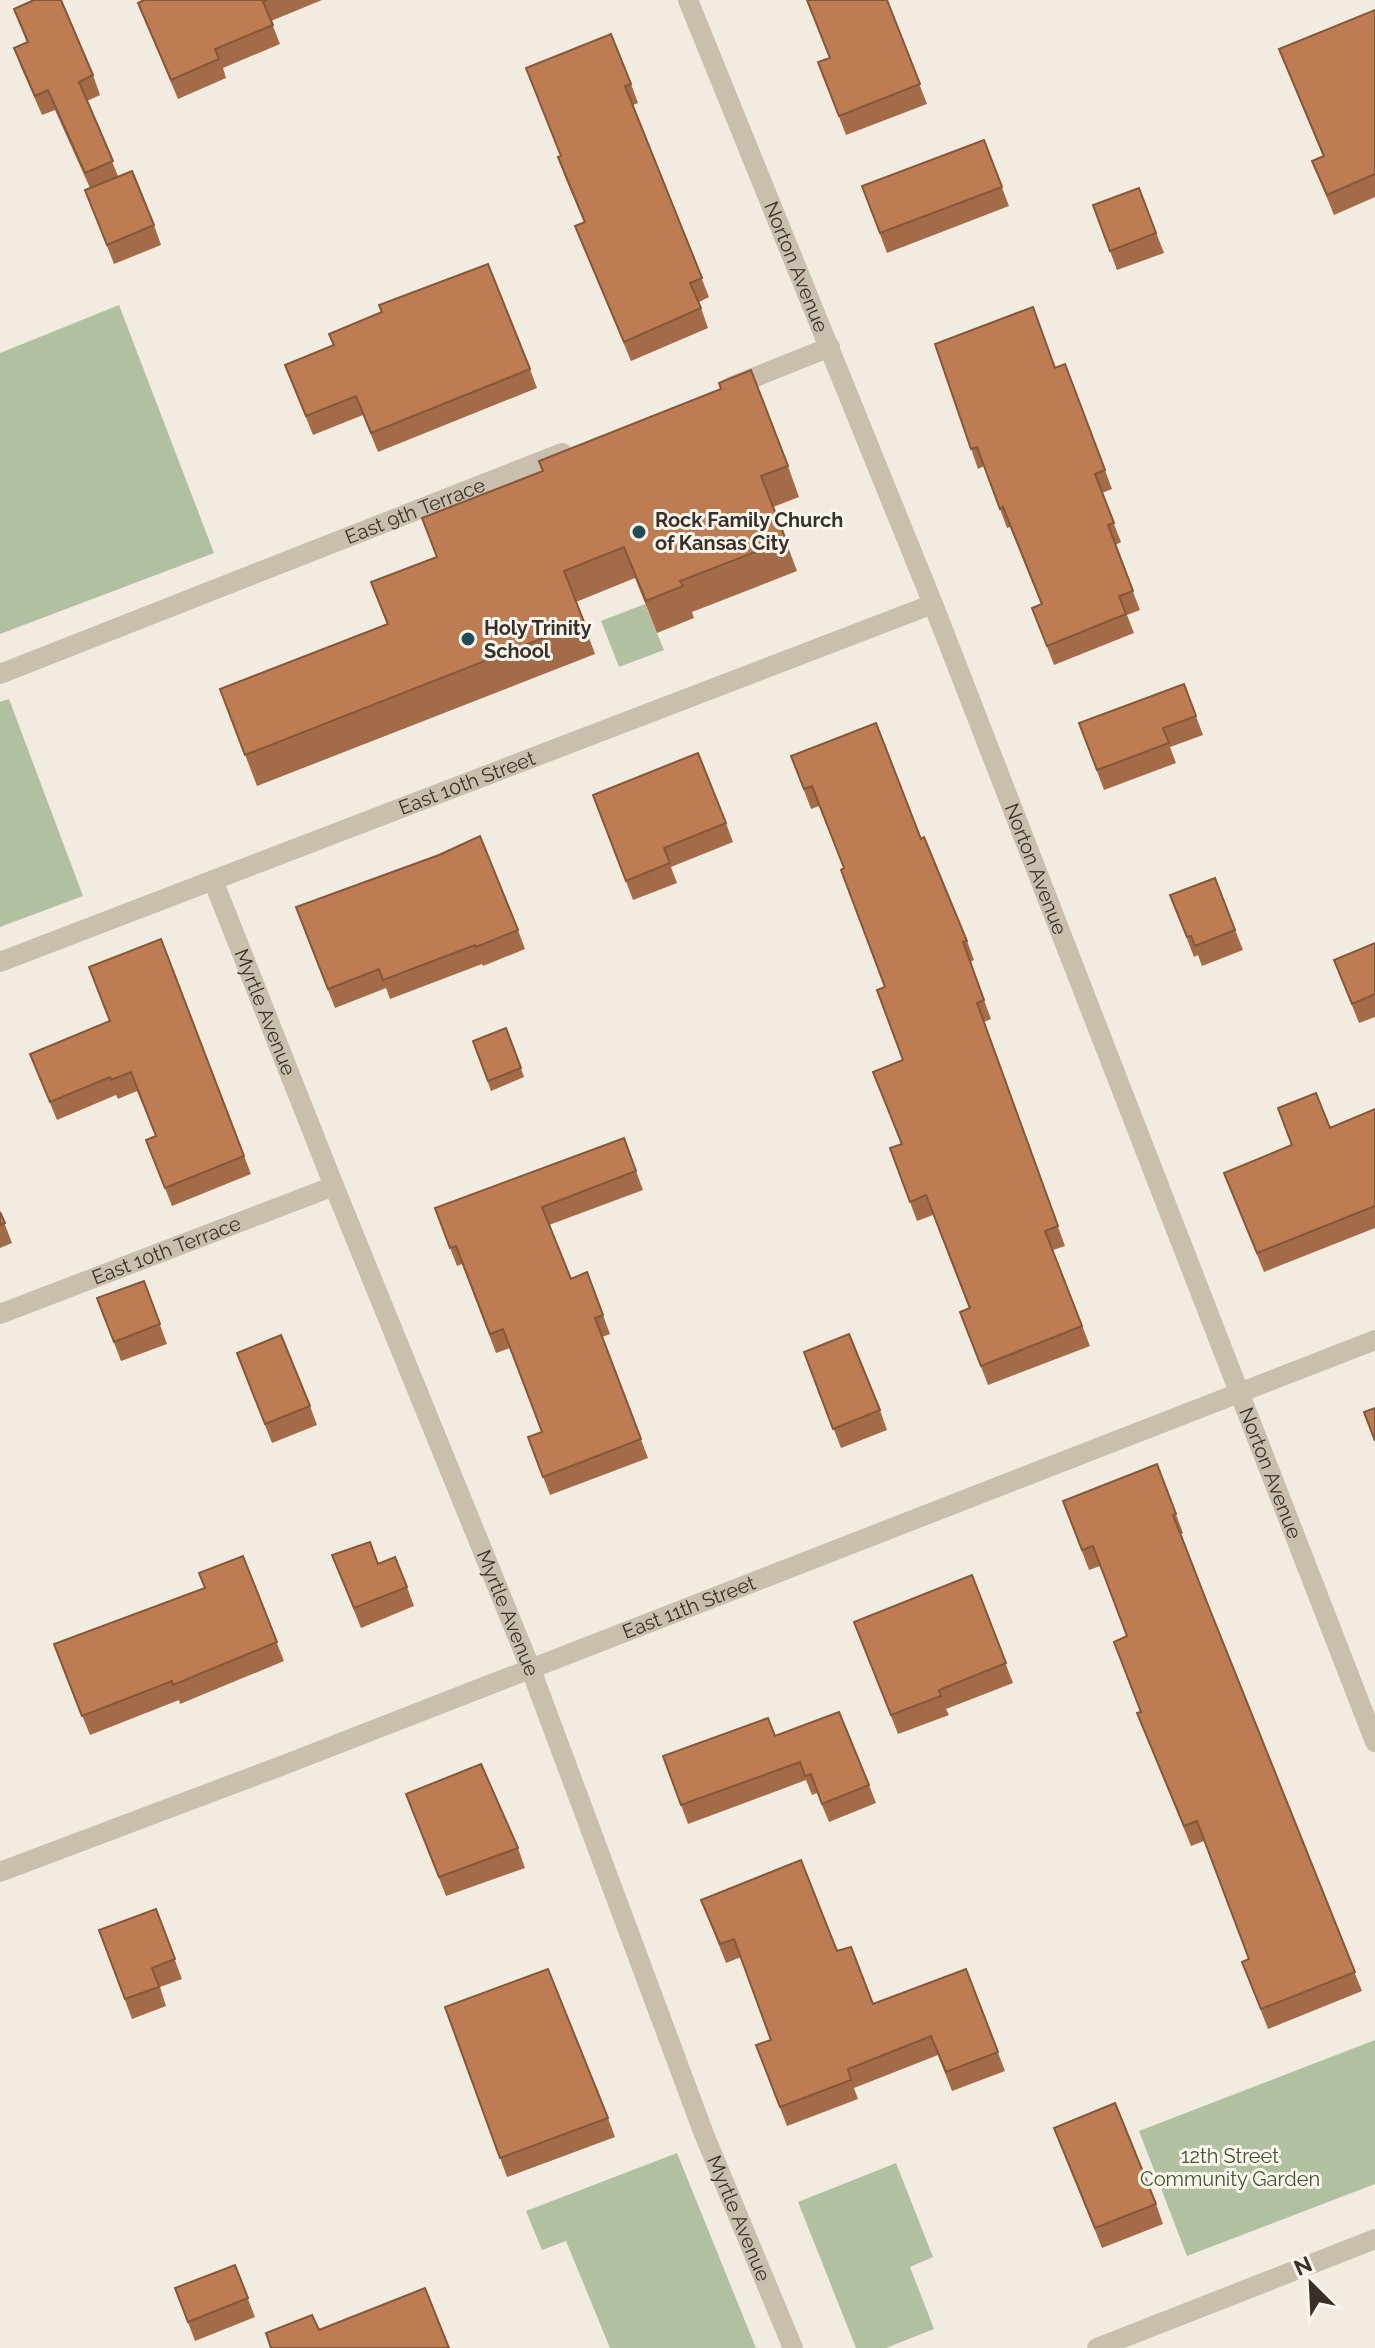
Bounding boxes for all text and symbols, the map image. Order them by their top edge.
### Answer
street label: Norton Avenue [759,198,834,336]
street label: East 9th Terrace [342,472,489,549]
place label: Rock Family Church of Kansas City [655,508,843,555]
marker: Rock Family Church of Kansas City [630,523,648,541]
place label: Holy Trinity School [484,616,591,663]
marker: Holy Trinity School [459,630,477,648]
street label: East 10th Street [395,746,539,820]
street label: Norton Avenue [1000,800,1072,938]
street label: Myrtle Avenue [229,945,301,1079]
street label: East 10th Terrace [88,1211,244,1290]
street label: Norton Avenue [1234,1404,1307,1542]
street label: Myrtle Avenue [472,1546,544,1679]
street label: East 11th Street [619,1570,759,1644]
park label: 12th Street Community Garden [1140,2144,1320,2191]
street label: Myrtle Avenue [702,2152,776,2285]
north arrow [1271,2244,1351,2324]
text: N [1290,2250,1316,2281]

